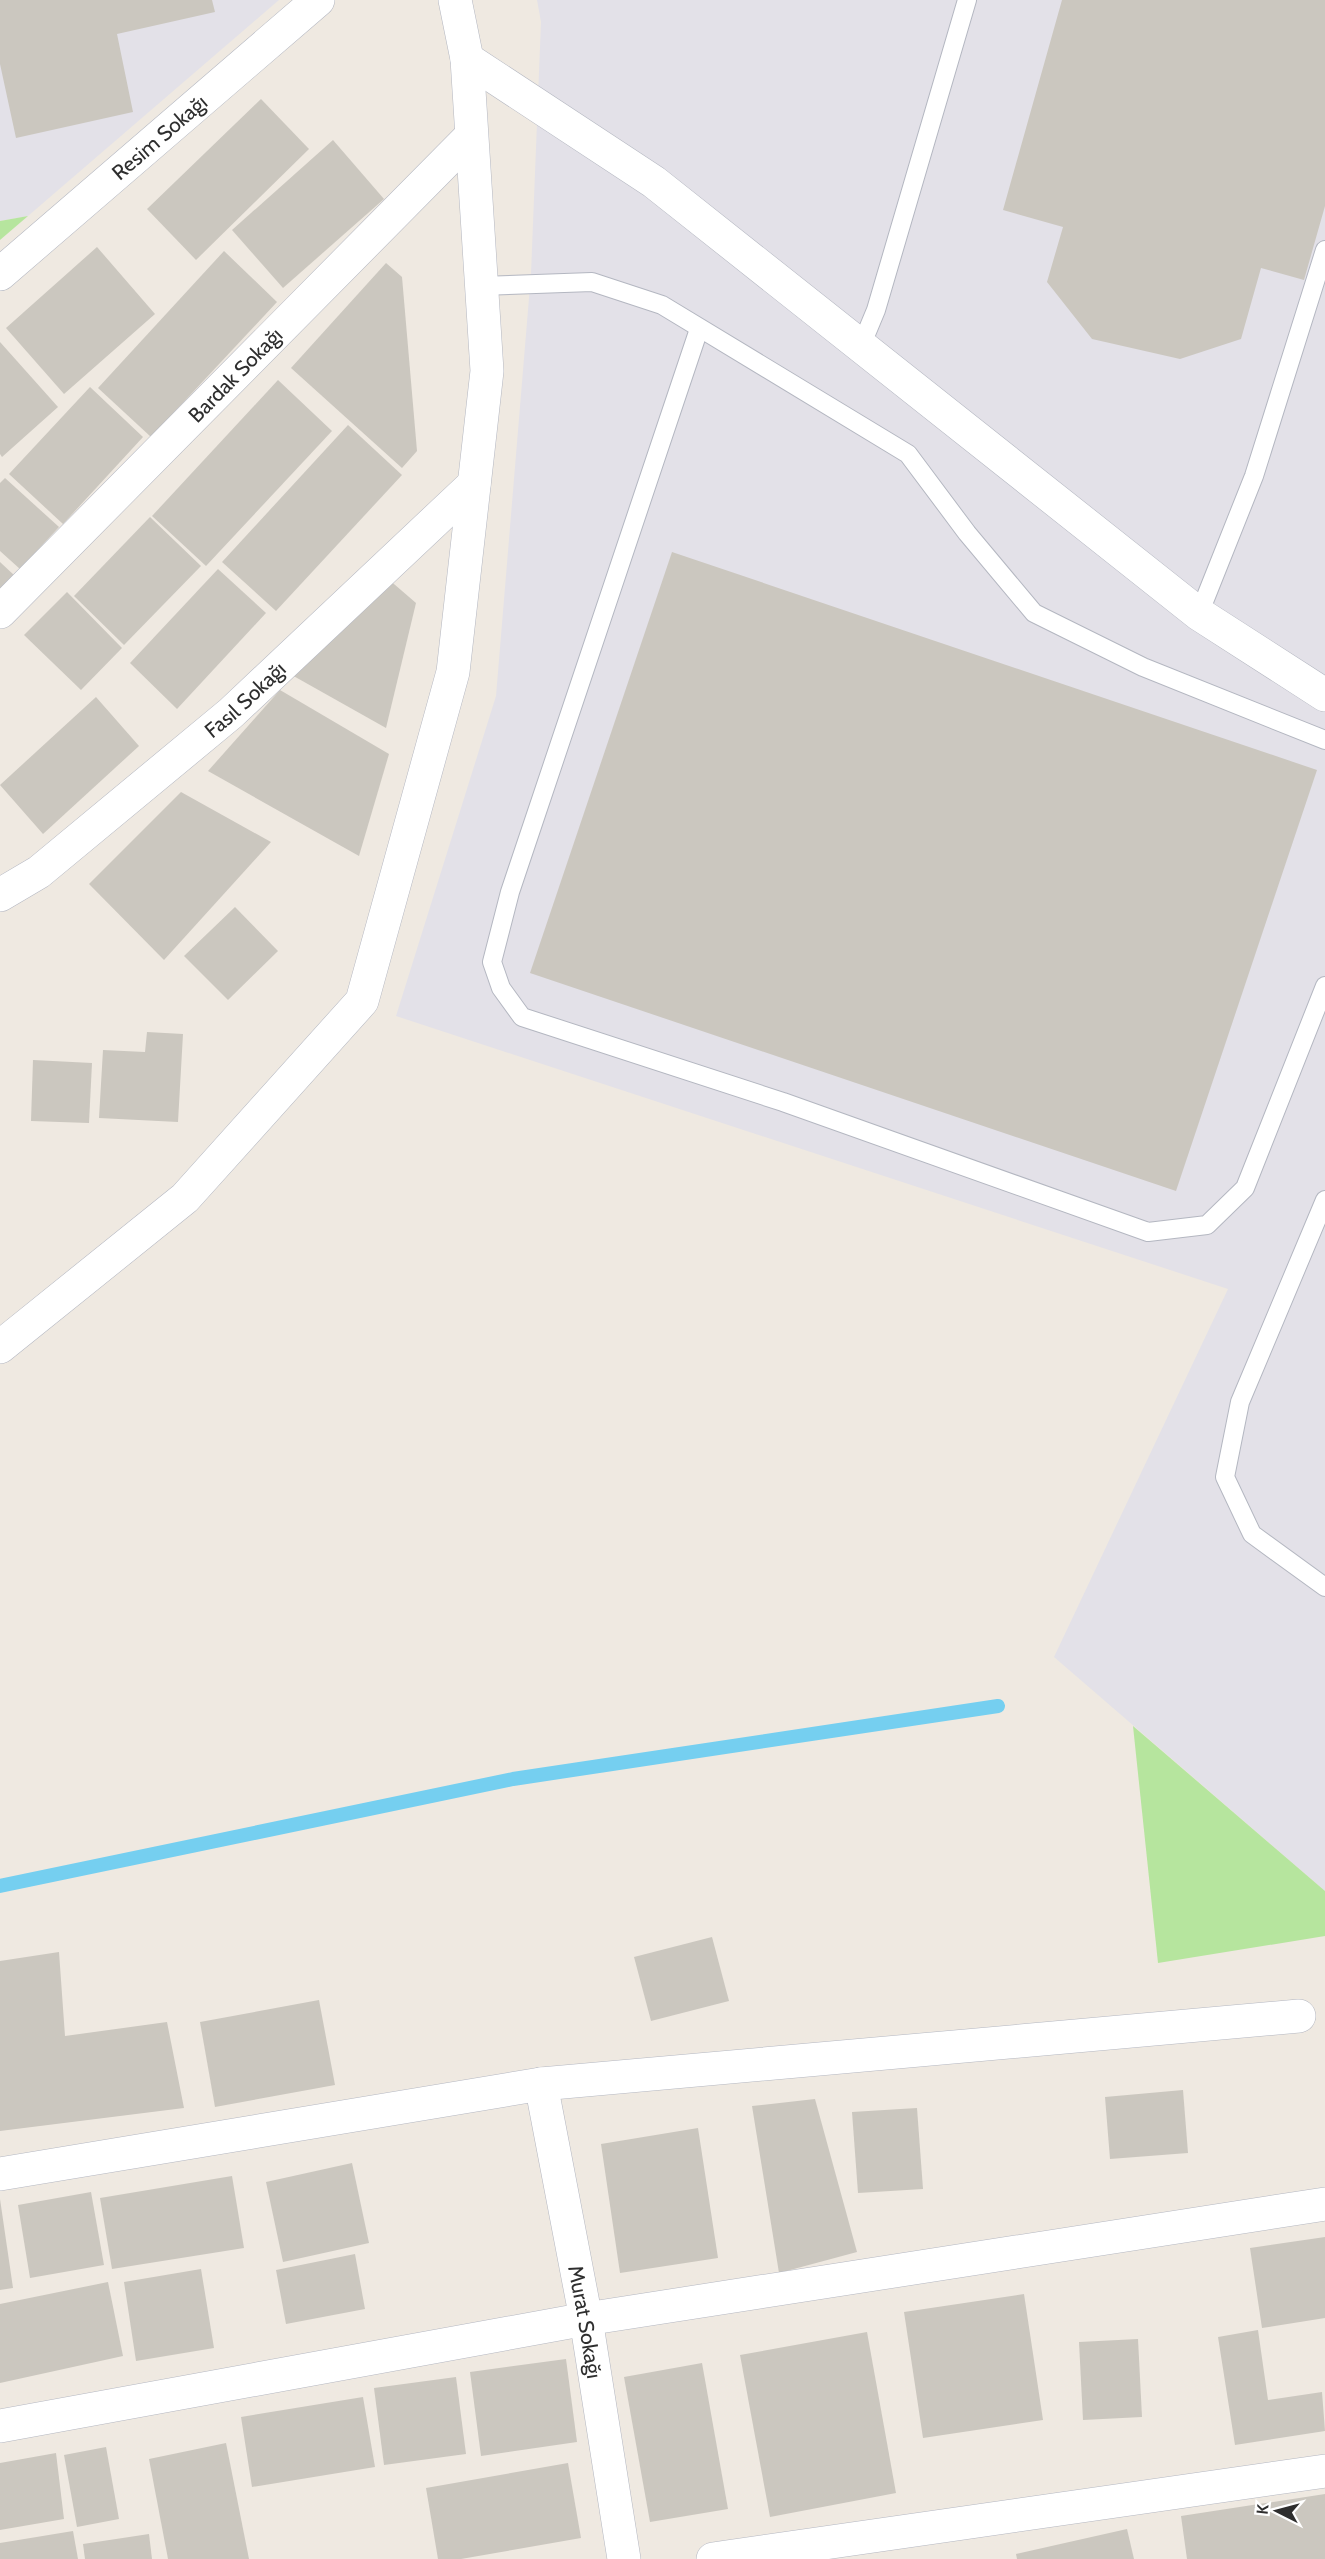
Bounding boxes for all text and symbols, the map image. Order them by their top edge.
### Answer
street label: Resim Sokağı [106,89,212,185]
street label: Bardak Sokağı [183,322,287,427]
street label: Fasıl Sokağı [199,656,290,742]
street label: Murat Sokağı [564,2263,608,2380]
north arrow [1247,2481,1307,2541]
text: K [1253,2503,1273,2515]

